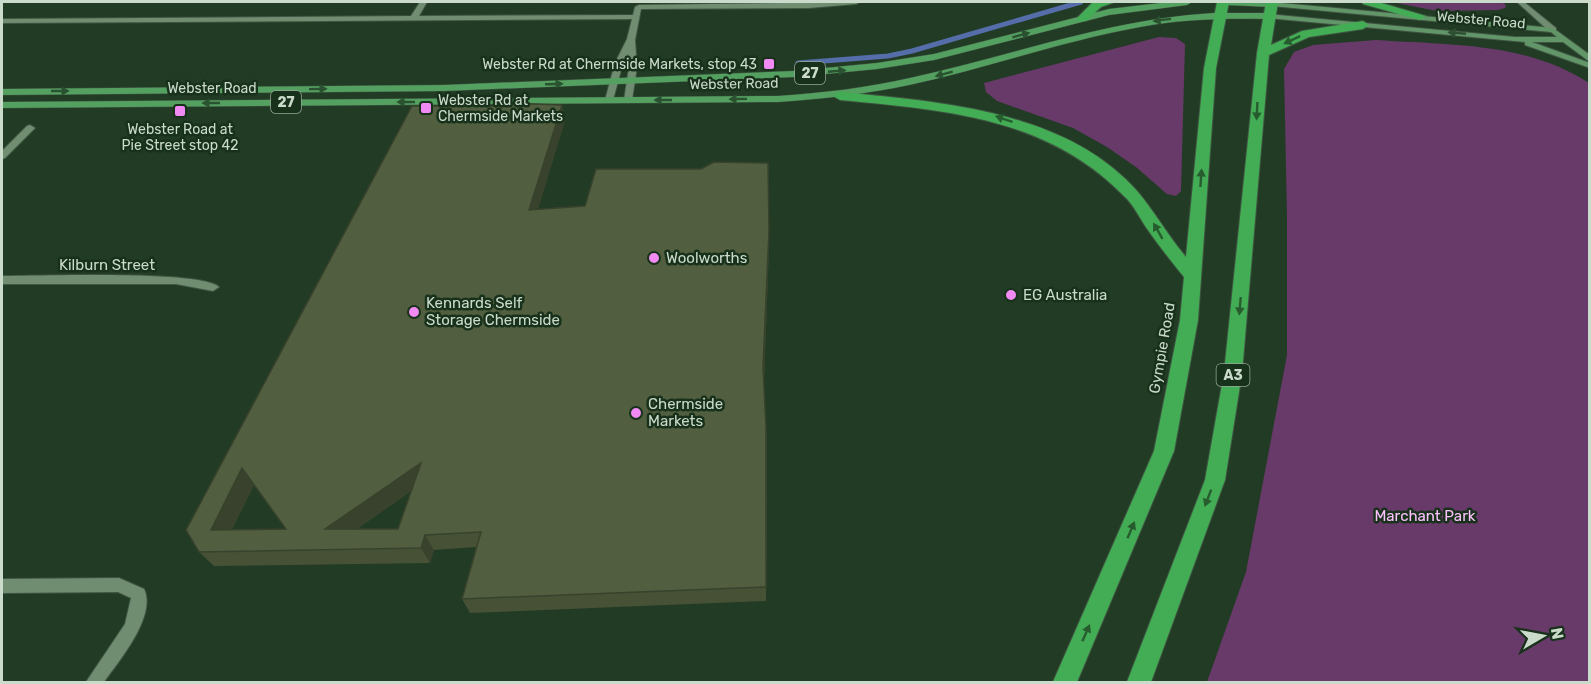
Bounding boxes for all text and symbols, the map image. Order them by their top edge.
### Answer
street label: Webster Road [1436,8,1526,32]
one-way arrow [1152,16,1171,25]
one-way arrow [1447,28,1466,38]
one-way arrow [1012,30,1030,39]
one-way arrow [1283,36,1300,45]
place label: Webster Rd at Chermside Markets, stop 43 [482,56,757,73]
marker: Webster Rd at Chermside Markets, stop 43 [762,57,776,71]
road number: 27 [795,62,825,84]
one-way arrow [828,66,847,76]
one-way arrow [935,70,953,80]
street label: Webster Road [689,75,779,93]
one-way arrow [544,79,563,89]
street label: Webster Road [167,80,257,97]
one-way arrow [308,84,327,94]
one-way arrow [50,87,69,96]
road number: 27 [271,91,301,113]
place label: Webster Rd at Chermside Markets [438,92,563,125]
one-way arrow [729,94,748,104]
one-way arrow [654,95,673,105]
one-way arrow [397,97,416,107]
one-way arrow [202,98,221,108]
marker: Webster Rd at Chermside Markets [419,101,433,115]
one-way arrow [1253,102,1262,121]
marker: Webster Road at Pie Street stop 42 [173,104,187,118]
one-way arrow [995,114,1013,124]
place label: Webster Road at Pie Street stop 42 [122,121,238,154]
one-way arrow [1197,168,1206,187]
one-way arrow [1154,223,1164,240]
place label: Woolworths [666,249,748,267]
marker: Woolworths [647,251,661,265]
street label: Kilburn Street [59,256,155,274]
place label: EG Australia [1023,286,1107,304]
marker: EG Australia [1004,288,1018,302]
place label: Kennards Self Storage Chermside [426,294,560,329]
one-way arrow [1235,296,1245,315]
street label: Gympie Road [1145,301,1179,395]
marker: Kennards Self Storage Chermside [407,305,421,319]
road number: A3 [1216,364,1250,386]
place label: Chermside Markets [648,395,723,430]
marker: Chermside Markets [629,406,643,420]
one-way arrow [1203,489,1213,507]
park label: Marchant Park [1374,507,1476,525]
one-way arrow [1126,520,1136,538]
north arrow [1513,606,1573,666]
one-way arrow [1082,624,1092,642]
text: N [1547,626,1568,641]

